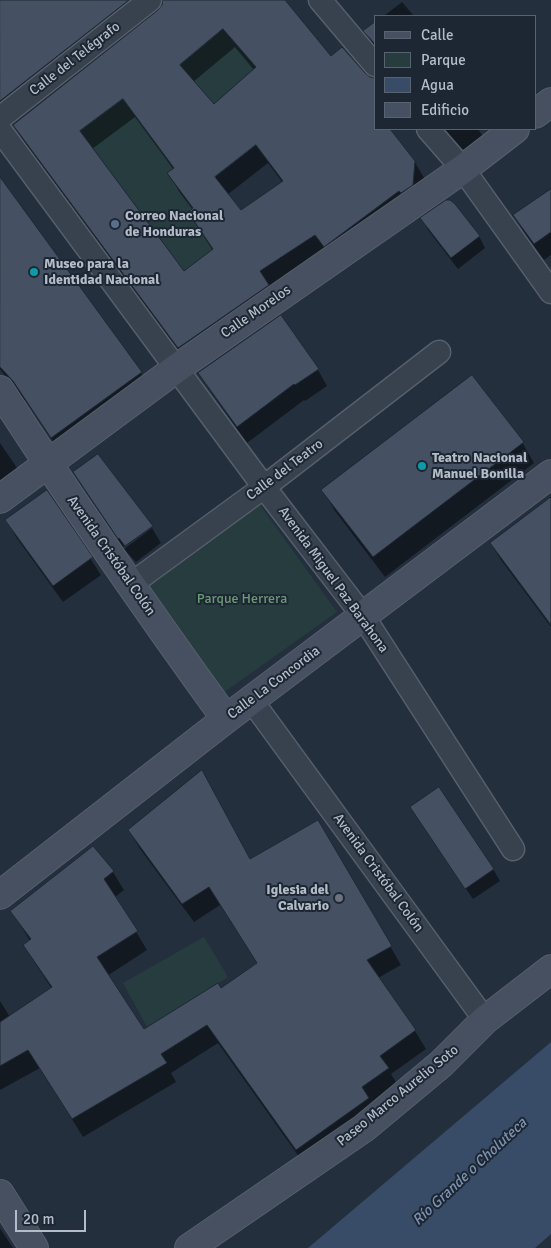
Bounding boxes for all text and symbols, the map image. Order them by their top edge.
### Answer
legend [374,15,536,130]
street label: Calle del Telégrafo [26,18,124,100]
text: Calle [421,26,454,44]
text: Parque [421,51,466,69]
text: Agua [421,76,454,94]
text: Edificio [421,101,469,119]
place label: Correo Nacional de Honduras [125,208,223,240]
marker: Correo Nacional de Honduras [109,218,121,230]
place label: Museo para la Identidad Nacional [44,256,160,288]
marker: Museo para la Identidad Nacional [28,266,40,278]
street label: Calle Morelos [218,282,294,342]
street label: Calle del Teatro [243,436,327,504]
place label: Teatro Nacional Manuel Bonilla [432,450,527,482]
marker: Teatro Nacional Manuel Bonilla [416,460,428,472]
street label: Avenida Cristóbal Colón [63,493,159,619]
street label: Avenida Miguel Paz Barahona [274,504,392,656]
park label: Parque Herrera [197,591,287,607]
street label: Calle La Concordia [225,643,323,723]
street label: Avenida Cristóbal Colón [329,810,427,936]
place label: Iglesia del Calvario [266,882,329,914]
marker: Iglesia del Calvario [333,892,345,904]
street label: Paseo Marco Aurelio Soto [334,1042,462,1150]
water label: Río Grande o Choluteca [409,1114,531,1230]
scale bar [18,1200,89,1232]
text: 20 m [23,1210,54,1228]

